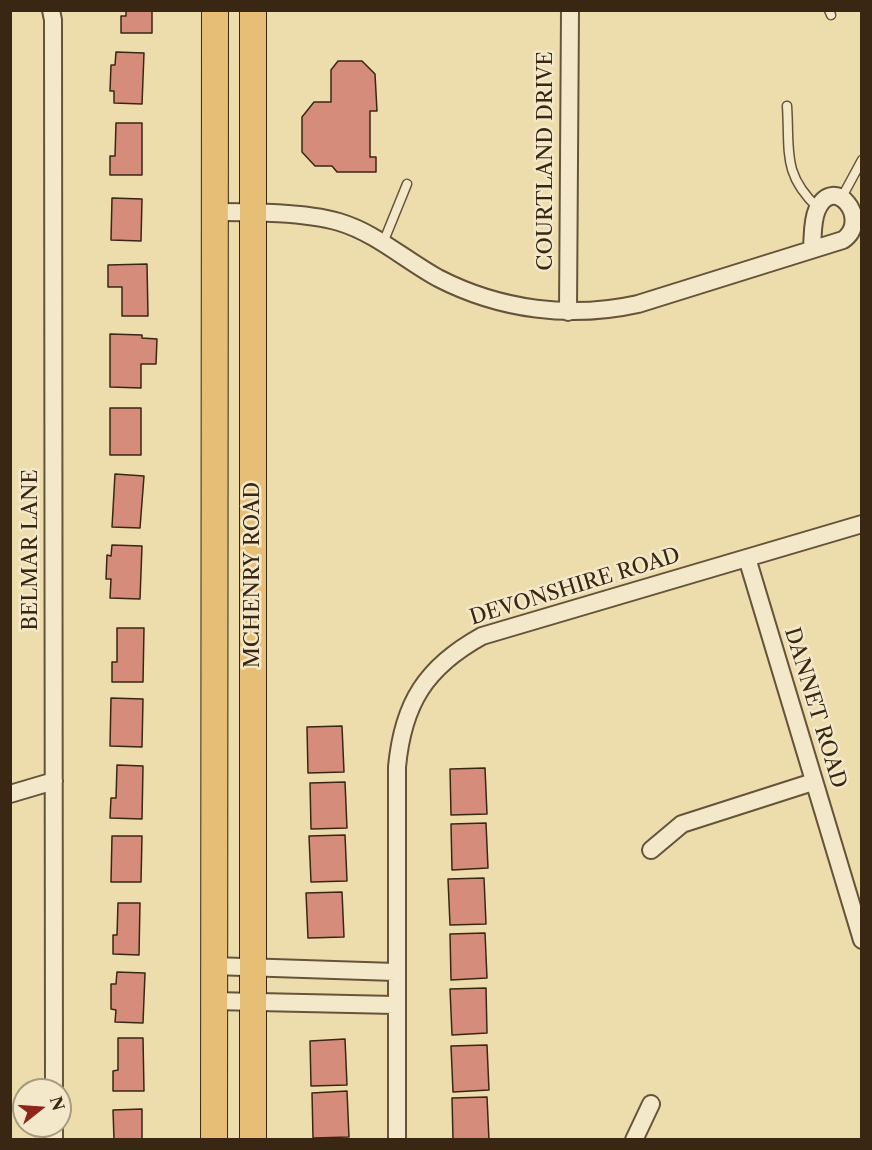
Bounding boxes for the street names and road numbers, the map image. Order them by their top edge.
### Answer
street label: COURTLAND DRIVE [533,51,559,271]
street label: BELMAR LANE [18,469,44,631]
street label: MCHENRY ROAD [240,482,266,668]
street label: DEVONSHIRE ROAD [467,543,683,631]
street label: DANNET ROAD [779,625,851,791]

